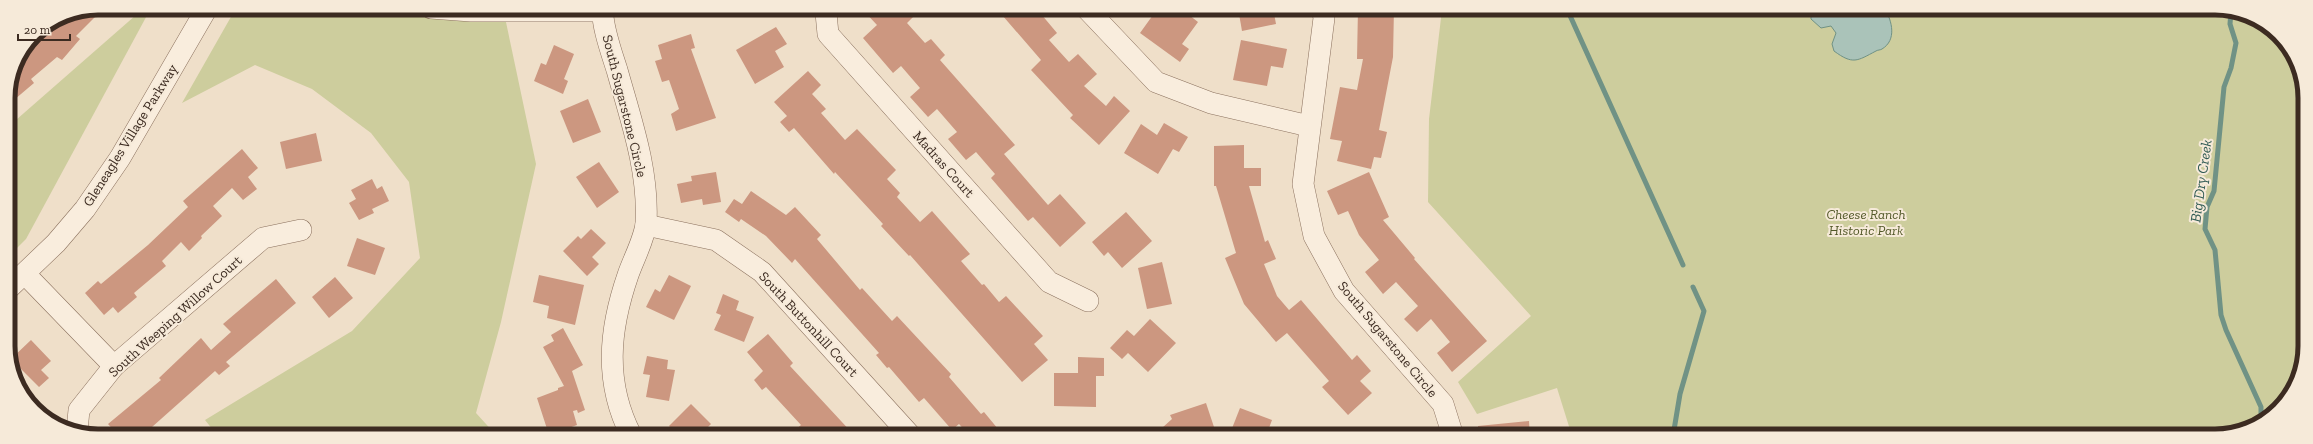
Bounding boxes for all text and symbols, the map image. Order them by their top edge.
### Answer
scale bar [18,16,70,42]
text: 20 m [24,23,51,37]
street label: South Sugarstone Circle [599,33,651,179]
street label: Gleneagles Village Parkway [80,60,182,210]
street label: Madras Court [909,128,979,202]
water label: Big Dry Creek [2186,138,2216,224]
park label: Cheese Ranch Historic Park [1826,206,1906,239]
street label: South Weeping Willow Court [105,251,246,381]
street label: South Buttonhill Court [755,268,862,381]
street label: South Sugarstone Circle [1334,278,1441,401]

